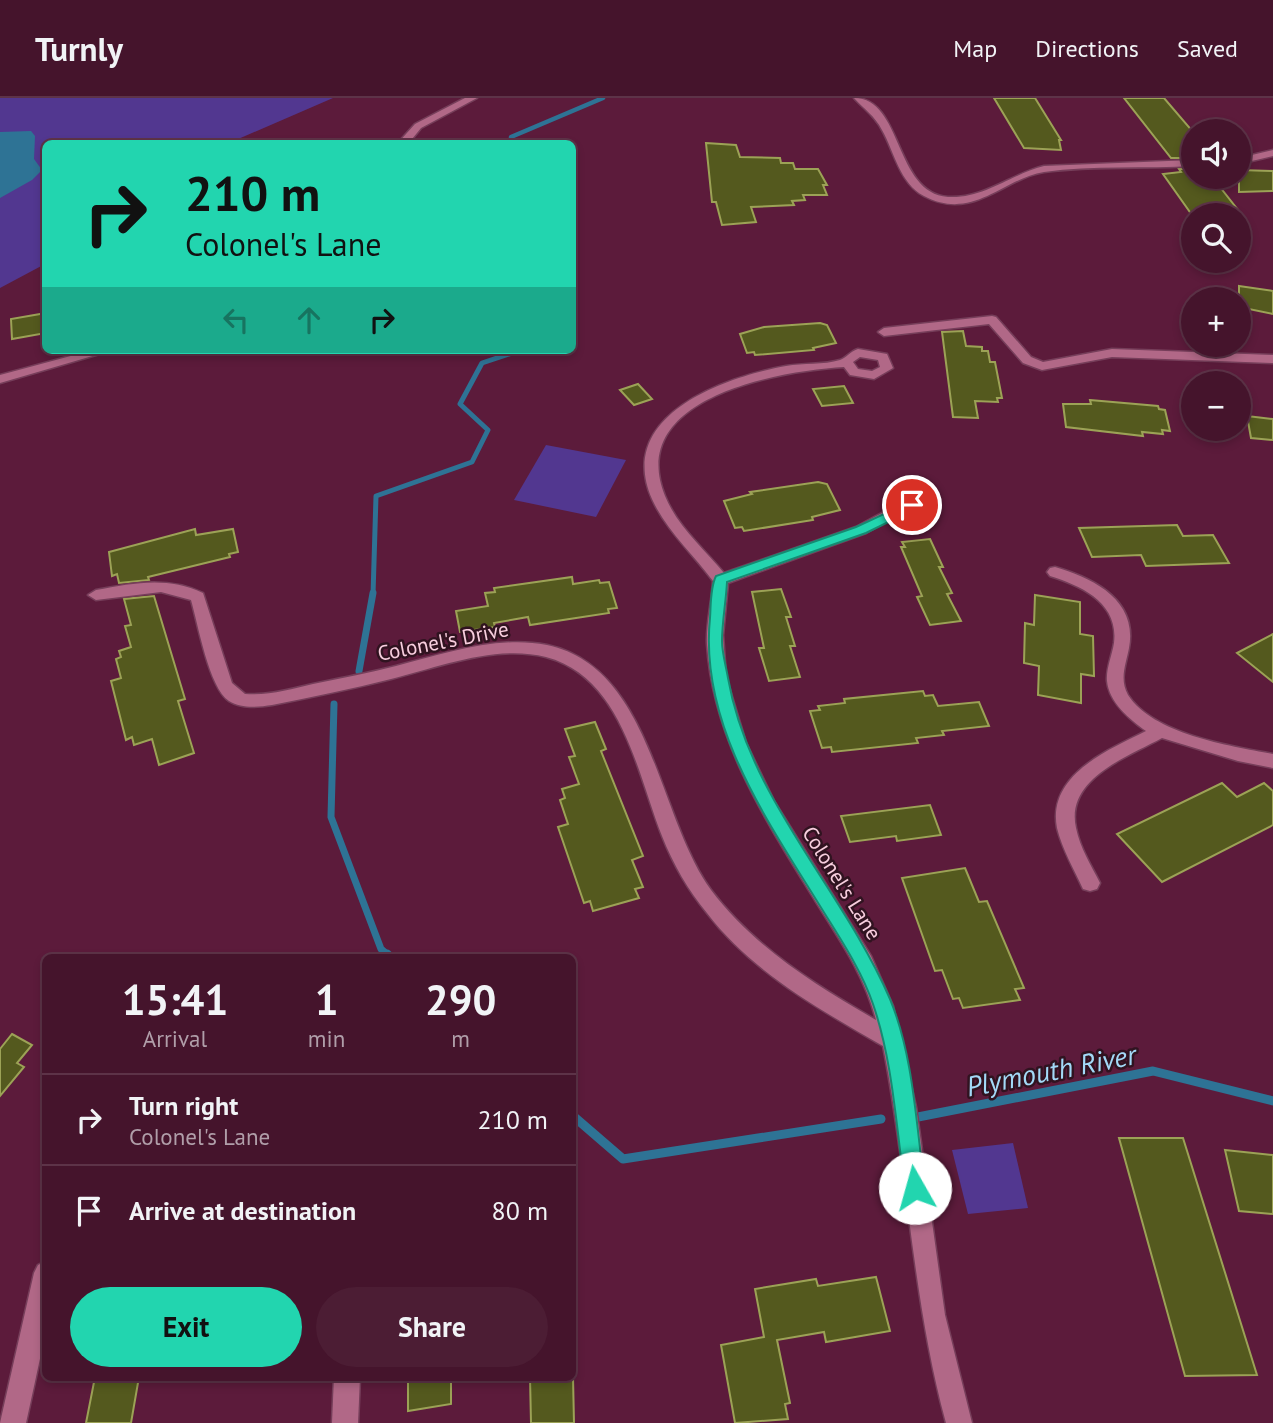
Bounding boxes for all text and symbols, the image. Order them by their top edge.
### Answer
text: Turnly [35,27,123,70]
text: Map [953,33,997,64]
text: Directions [1035,33,1139,64]
text: Saved [1177,33,1238,64]
map controls [1181,119,1251,441]
button: sound [1181,119,1251,189]
text: 210 m [185,161,320,225]
icon: right [70,168,161,259]
button: search [1181,203,1251,273]
text: Colonel's Lane [185,223,381,265]
button: + [1181,287,1251,357]
icon: left [217,301,255,339]
icon: ahead [290,301,328,339]
icon: right [363,301,401,339]
button: − [1181,371,1251,441]
pin [882,475,942,535]
icon: arrive [893,486,931,524]
street label: Colonel's Drive [375,615,511,667]
street label: Colonel's Lane [796,821,888,945]
text: 15:41 [122,972,228,1027]
text: 1 [315,972,338,1027]
text: 290 [425,972,496,1027]
text: Arrival [143,1024,207,1053]
text: min [308,1024,345,1053]
text: m [451,1024,470,1053]
water label: Plymouth River [963,1035,1141,1105]
text: Turn right [129,1089,238,1122]
icon: right [70,1101,108,1139]
text: 210 m [477,1103,548,1136]
text: Colonel's Lane [129,1122,270,1151]
position arrow [878,1151,952,1225]
icon: arrive [70,1192,108,1230]
text: Arrive at destination [129,1194,356,1227]
text: 80 m [492,1194,548,1227]
button: Exit [70,1287,302,1367]
button: Share [316,1287,548,1367]

